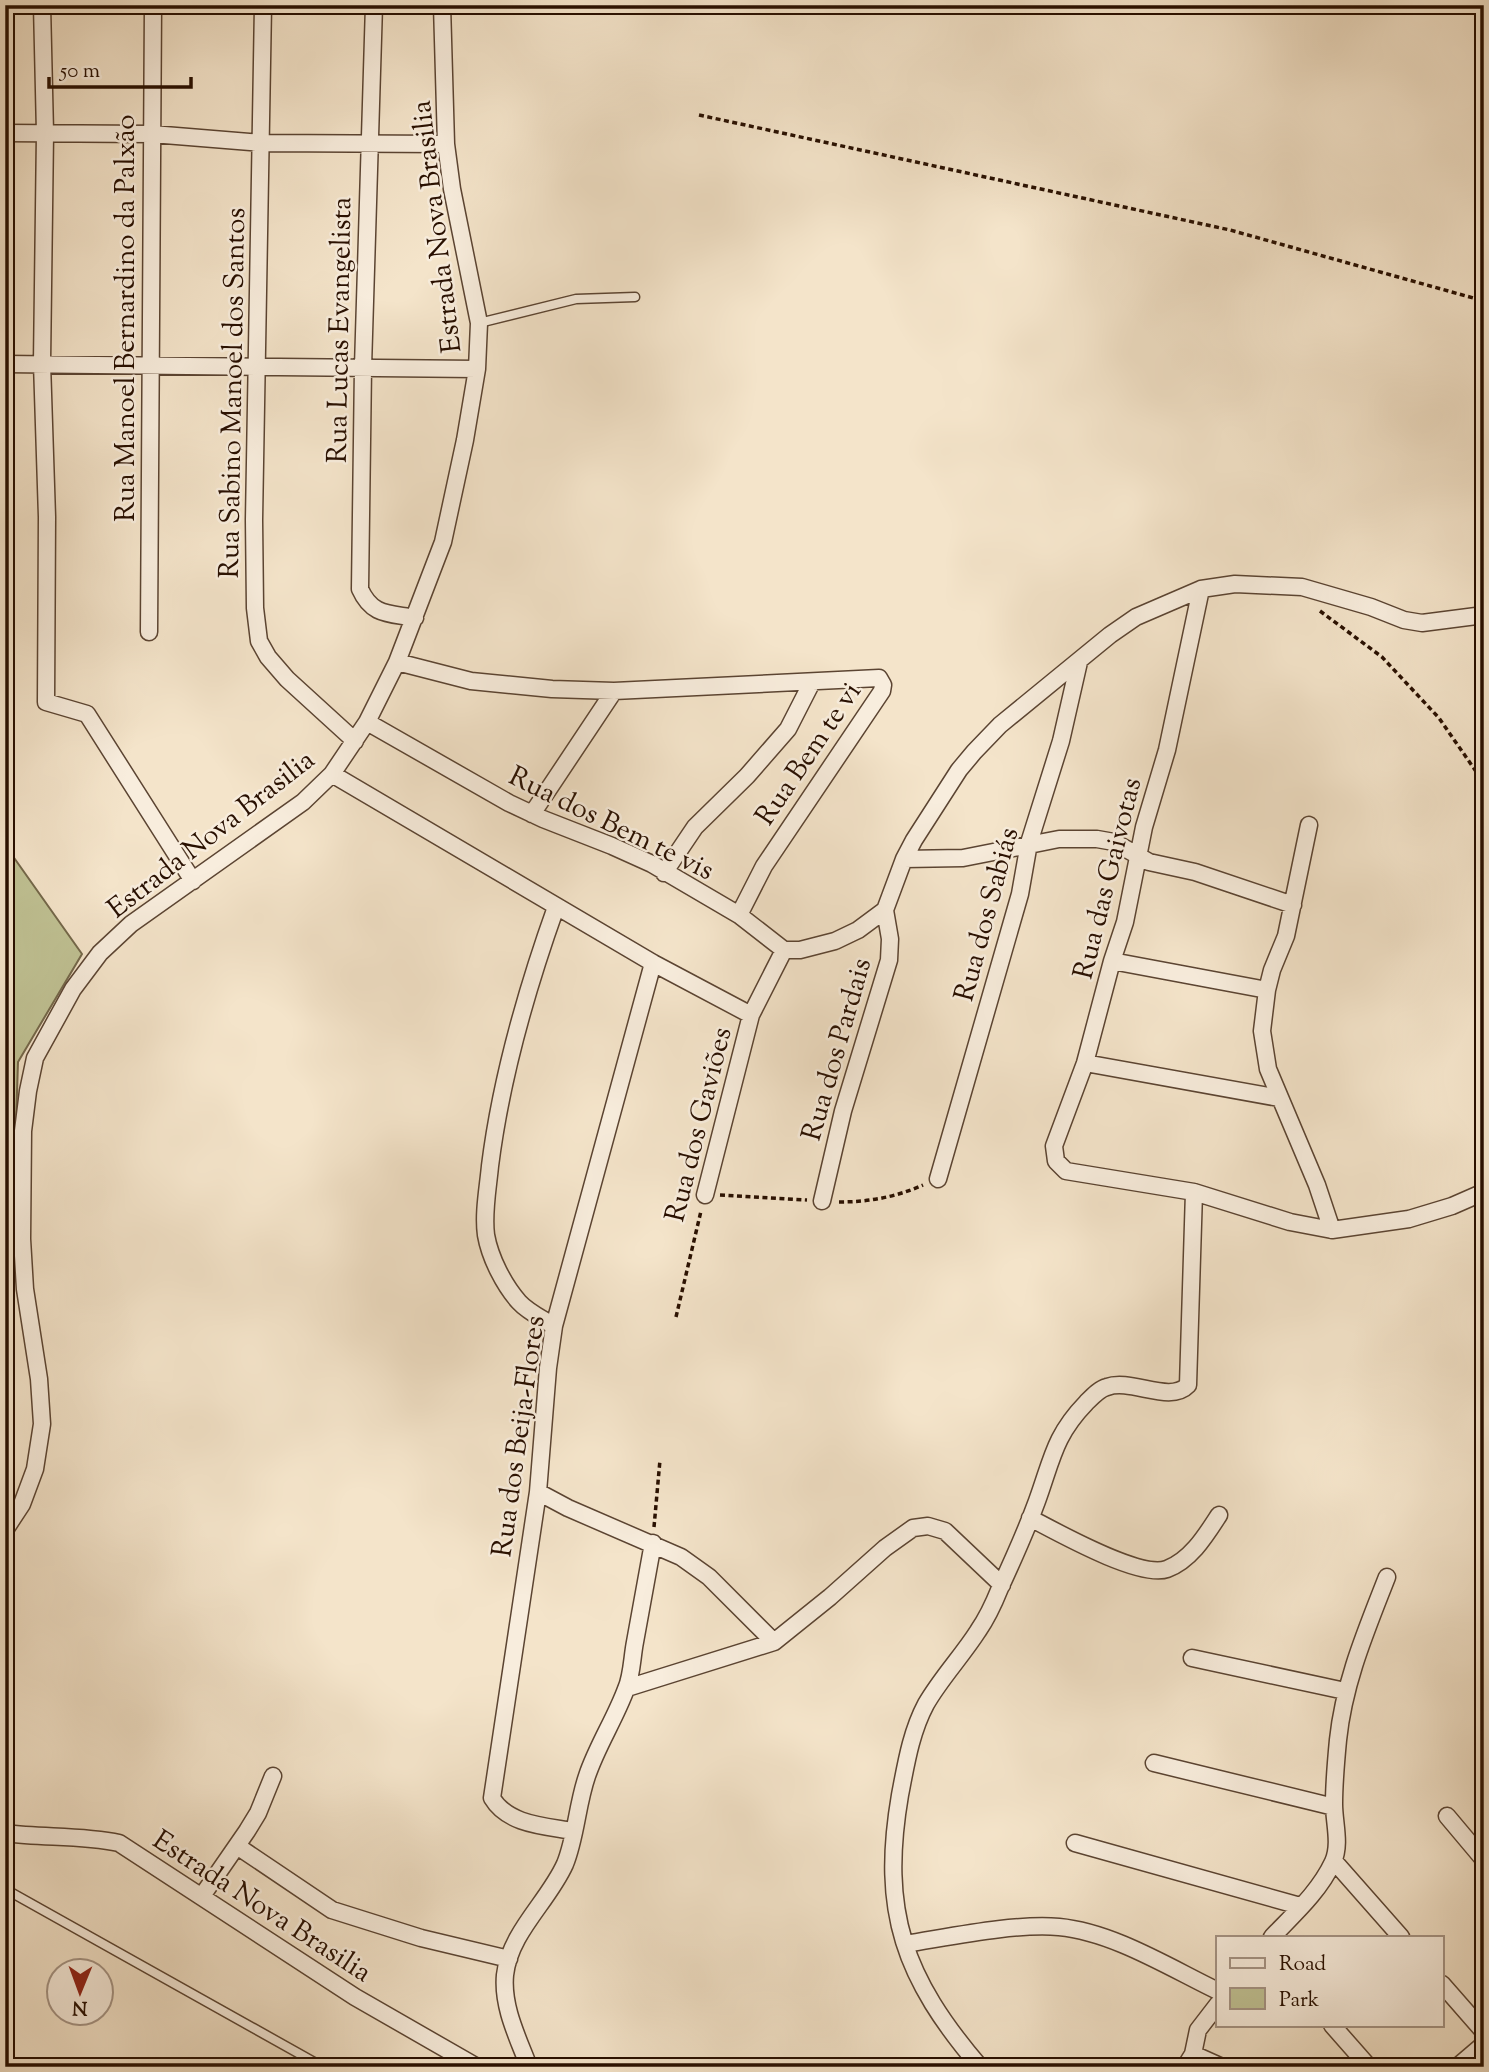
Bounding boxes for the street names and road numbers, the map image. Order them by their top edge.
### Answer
street label: Estrada Nova Brasilia [403,98,473,355]
street label: Rua Manoel Bernardino da Palxão [107,114,147,522]
street label: Rua Lucas Evangelista [319,197,363,464]
street label: Rua Sabino Manoel dos Santos [211,207,257,579]
street label: Rua Bem te vi [747,675,872,834]
street label: Estrada Nova Brasilia [100,741,324,929]
street label: Rua dos Bem te vis [501,758,720,892]
street label: Rua das Gaivotas [1065,774,1153,984]
street label: Rua dos Sabiás [945,823,1030,1006]
street label: Rua dos Pardais [793,954,883,1146]
street label: Rua dos Gaviões [656,1023,743,1226]
street label: Rua dos Beija-Flores [483,1313,557,1560]
street label: Estrada Nova Brasilia [144,1822,379,1993]

